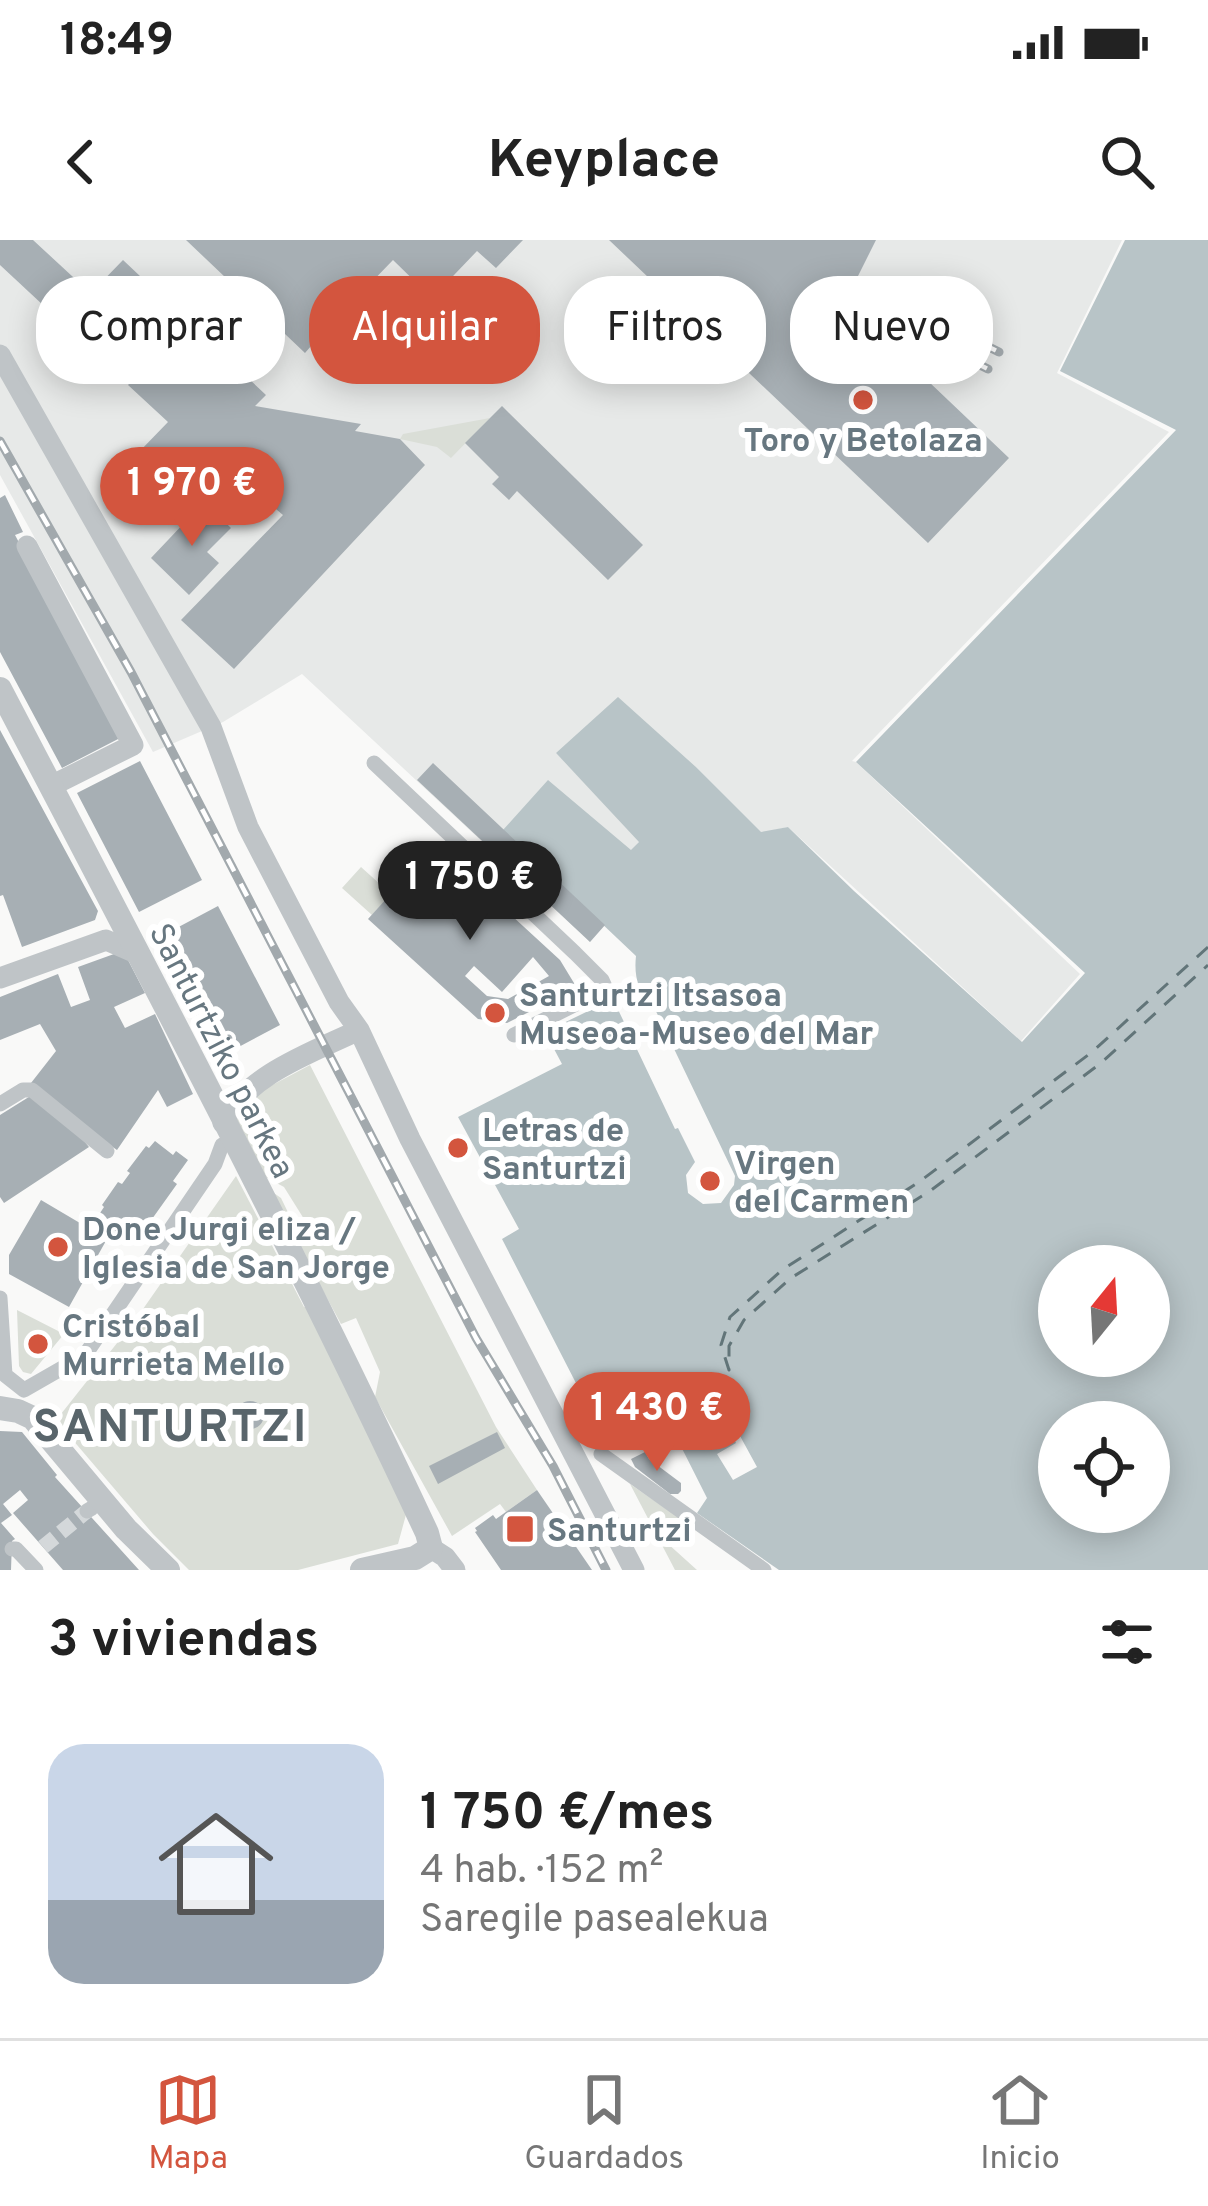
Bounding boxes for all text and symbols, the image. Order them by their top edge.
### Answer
text: 18:49 [60,14,174,71]
text: Keyplace [488,128,720,197]
icon: back [48,129,114,195]
icon: search [1094,129,1160,195]
chip: Comprar [36,276,285,384]
chip: Alquilar [309,276,540,384]
chip: Filtros [564,276,766,384]
chip: Nuevo [790,276,993,384]
marker: Toro y Betolaza [850,387,876,413]
place label: Toro y Betolaza [743,422,983,464]
pin: 1 970 € [81,447,303,549]
text: 1 970 € [127,461,257,510]
pin: 1 750 € [359,841,581,943]
text: 1 750 € [405,855,535,904]
street label: Santurtziko parkea [137,917,302,1186]
place label: Santurtzi Itsasoa Museoa-Museo del Mar [519,977,874,1057]
marker: Santurtzi Itsasoa Museoa-Museo del Mar [482,1000,508,1026]
place label: Letras de Santurtzi [482,1112,627,1192]
marker: Letras de Santurtzi [445,1135,471,1161]
place label: Virgen del Carmen [734,1145,909,1225]
marker: Virgen del Carmen [697,1168,723,1194]
place label: Done Jurgi eliza / Iglesia de San Jorge [82,1211,390,1291]
marker: Done Jurgi eliza / Iglesia de San Jorge [45,1234,71,1260]
north arrow [1038,1245,1170,1377]
map controls [1038,1245,1170,1533]
place label: Cristóbal Murrieta Mello [62,1308,285,1388]
marker: Cristóbal Murrieta Mello [25,1331,51,1357]
pin: 1 430 € [546,1372,768,1474]
text: 1 430 € [590,1386,724,1435]
district label: SANTURTZI [33,1401,309,1458]
button: locate [1038,1401,1170,1533]
place label: Santurtzi [547,1512,692,1554]
marker: Santurtzi [504,1513,536,1545]
icon: filters [1094,1609,1160,1675]
text: 3 viviendas [48,1610,319,1675]
text: 1 750 €/mes [420,1783,714,1848]
icon: home [144,1792,288,1936]
text: 4 hab. · 152 m² [420,1848,664,1897]
text: Saregile pasealekua [420,1897,769,1946]
tab: Mapa [148,2067,228,2181]
tab: Guardados [524,2067,684,2181]
tab: Inicio [980,2067,1060,2181]

